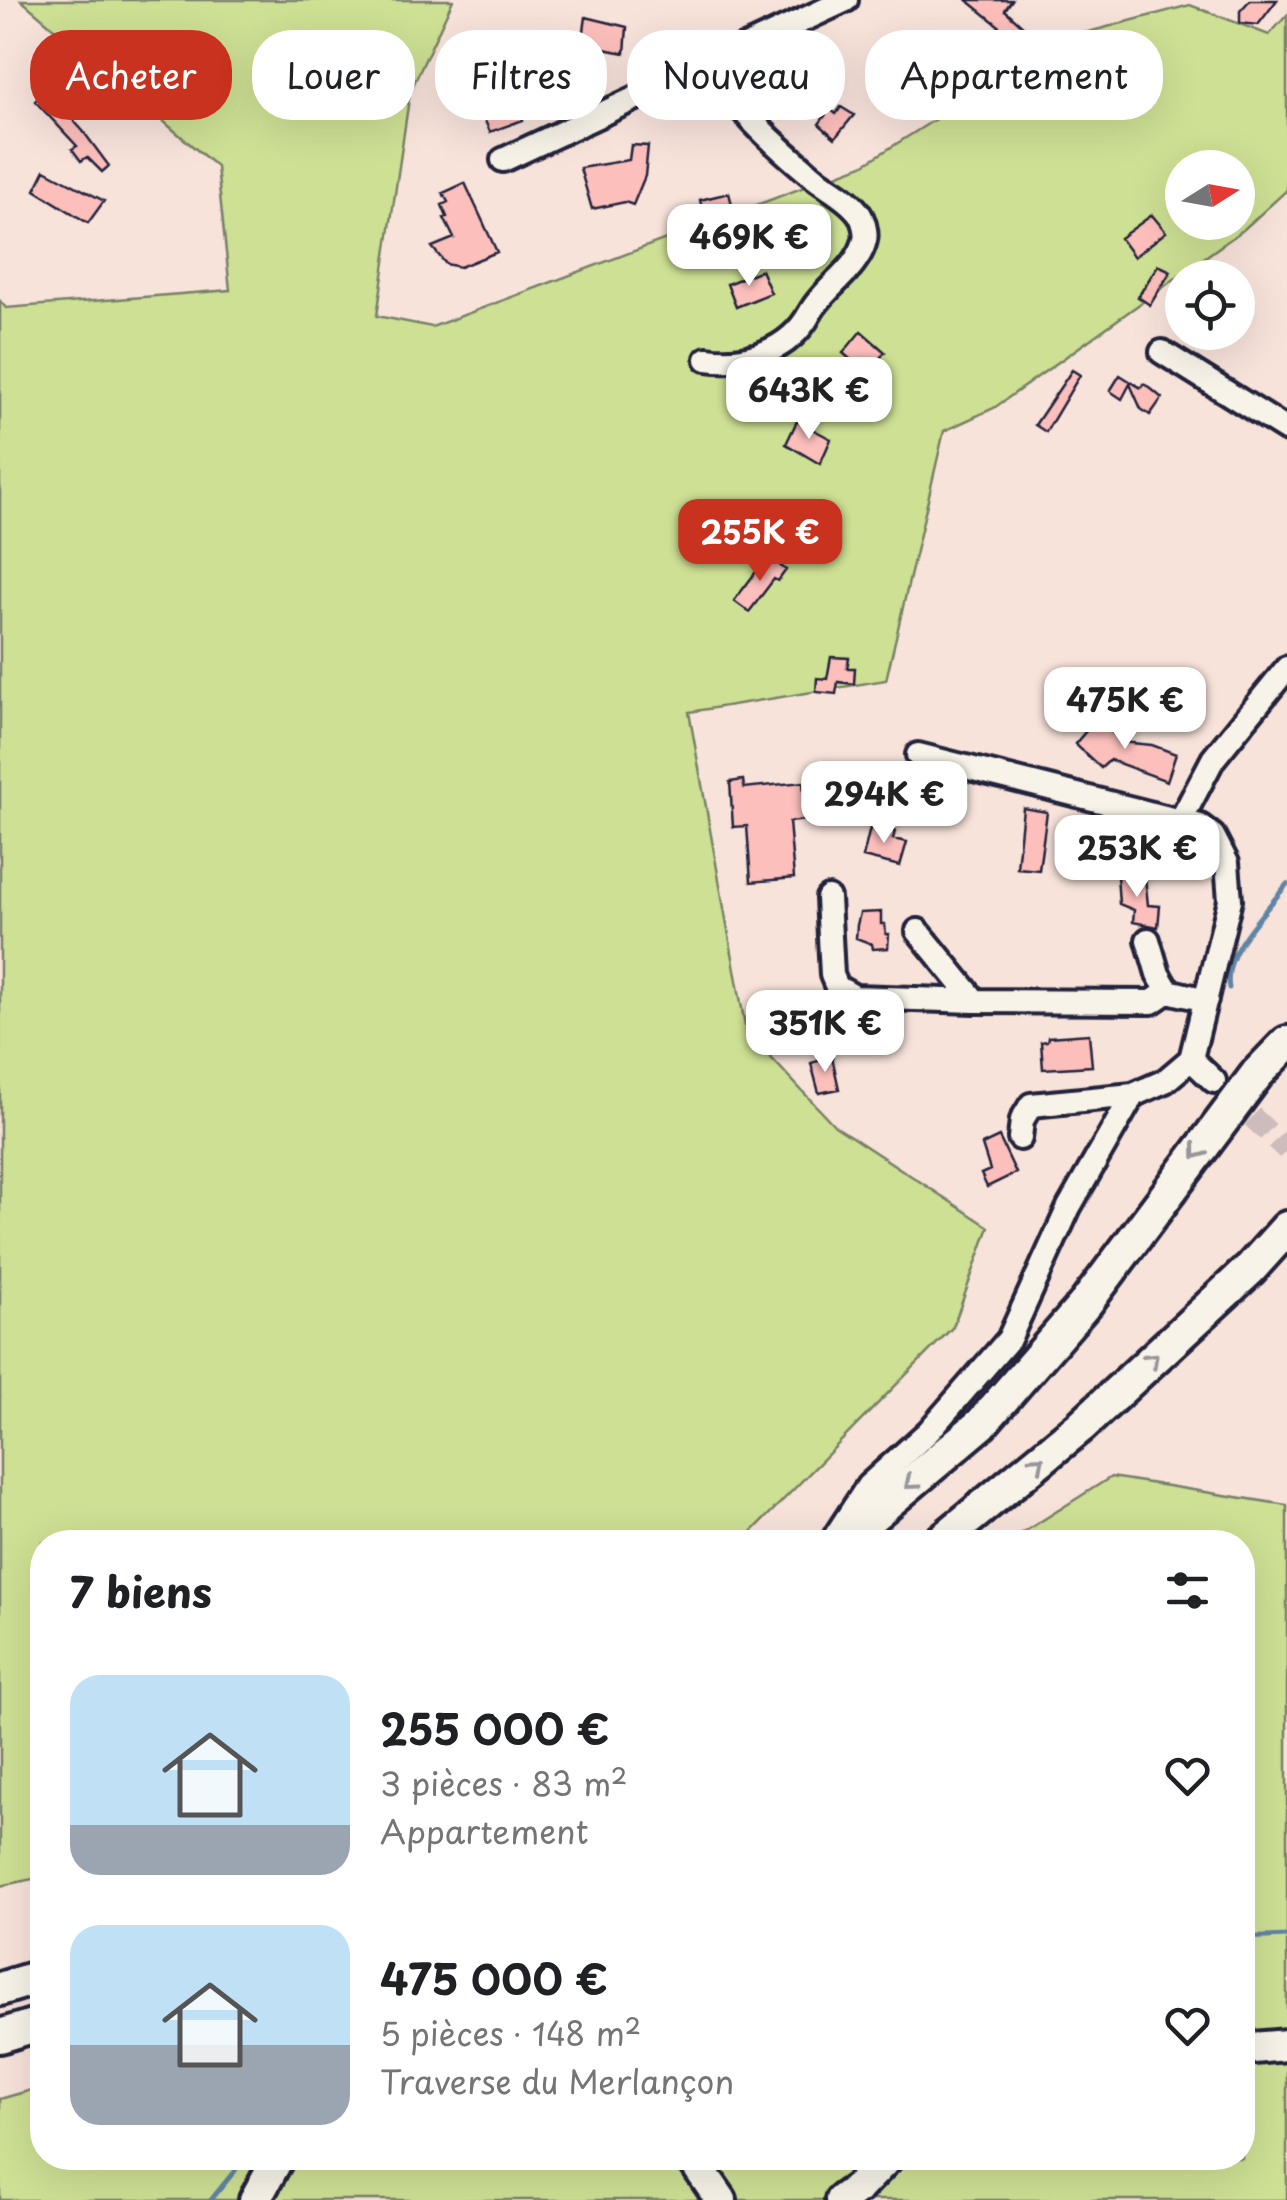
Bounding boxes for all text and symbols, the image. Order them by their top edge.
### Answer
chip: Acheter [30,30,232,120]
chip: Louer [252,30,415,120]
chip: Filtres [435,30,607,120]
chip: Nouveau [627,30,845,120]
chip: Appartement [865,30,1163,120]
north arrow [1165,150,1255,240]
map controls [1165,150,1255,350]
pin: 469K € [668,204,830,289]
text: 469K € [689,212,809,260]
button: locate [1165,260,1255,350]
pin: 643K € [728,357,890,442]
text: 643K € [748,365,870,413]
pin: 255K € [679,499,841,584]
text: 255K € [700,507,820,555]
pin: 475K € [1044,667,1206,752]
text: 475K € [1066,675,1184,723]
pin: 294K € [803,761,965,846]
text: 294K € [823,769,945,817]
pin: 253K € [1056,815,1218,900]
text: 253K € [1077,823,1198,871]
pin: 351K € [744,990,906,1075]
text: 351K € [768,998,882,1046]
one-way arrow [1193,1141,1210,1159]
one-way arrow [1140,1353,1159,1371]
one-way arrow [1026,1456,1045,1474]
one-way arrow [904,1472,922,1490]
text: 7 biens [70,1559,212,1622]
icon: filters [1160,1563,1215,1618]
text: 255 000 € [380,1696,609,1759]
icon: home [150,1715,270,1835]
icon: heart [1160,1748,1215,1803]
text: 3 pièces · 83 m² [380,1759,628,1807]
text: Appartement [380,1807,589,1855]
text: 475 000 € [380,1946,608,2009]
icon: home [150,1965,270,2085]
icon: heart [1160,1998,1215,2053]
text: 5 pièces · 148 m² [380,2009,641,2057]
text: Traverse du Merlançon [380,2057,734,2105]

